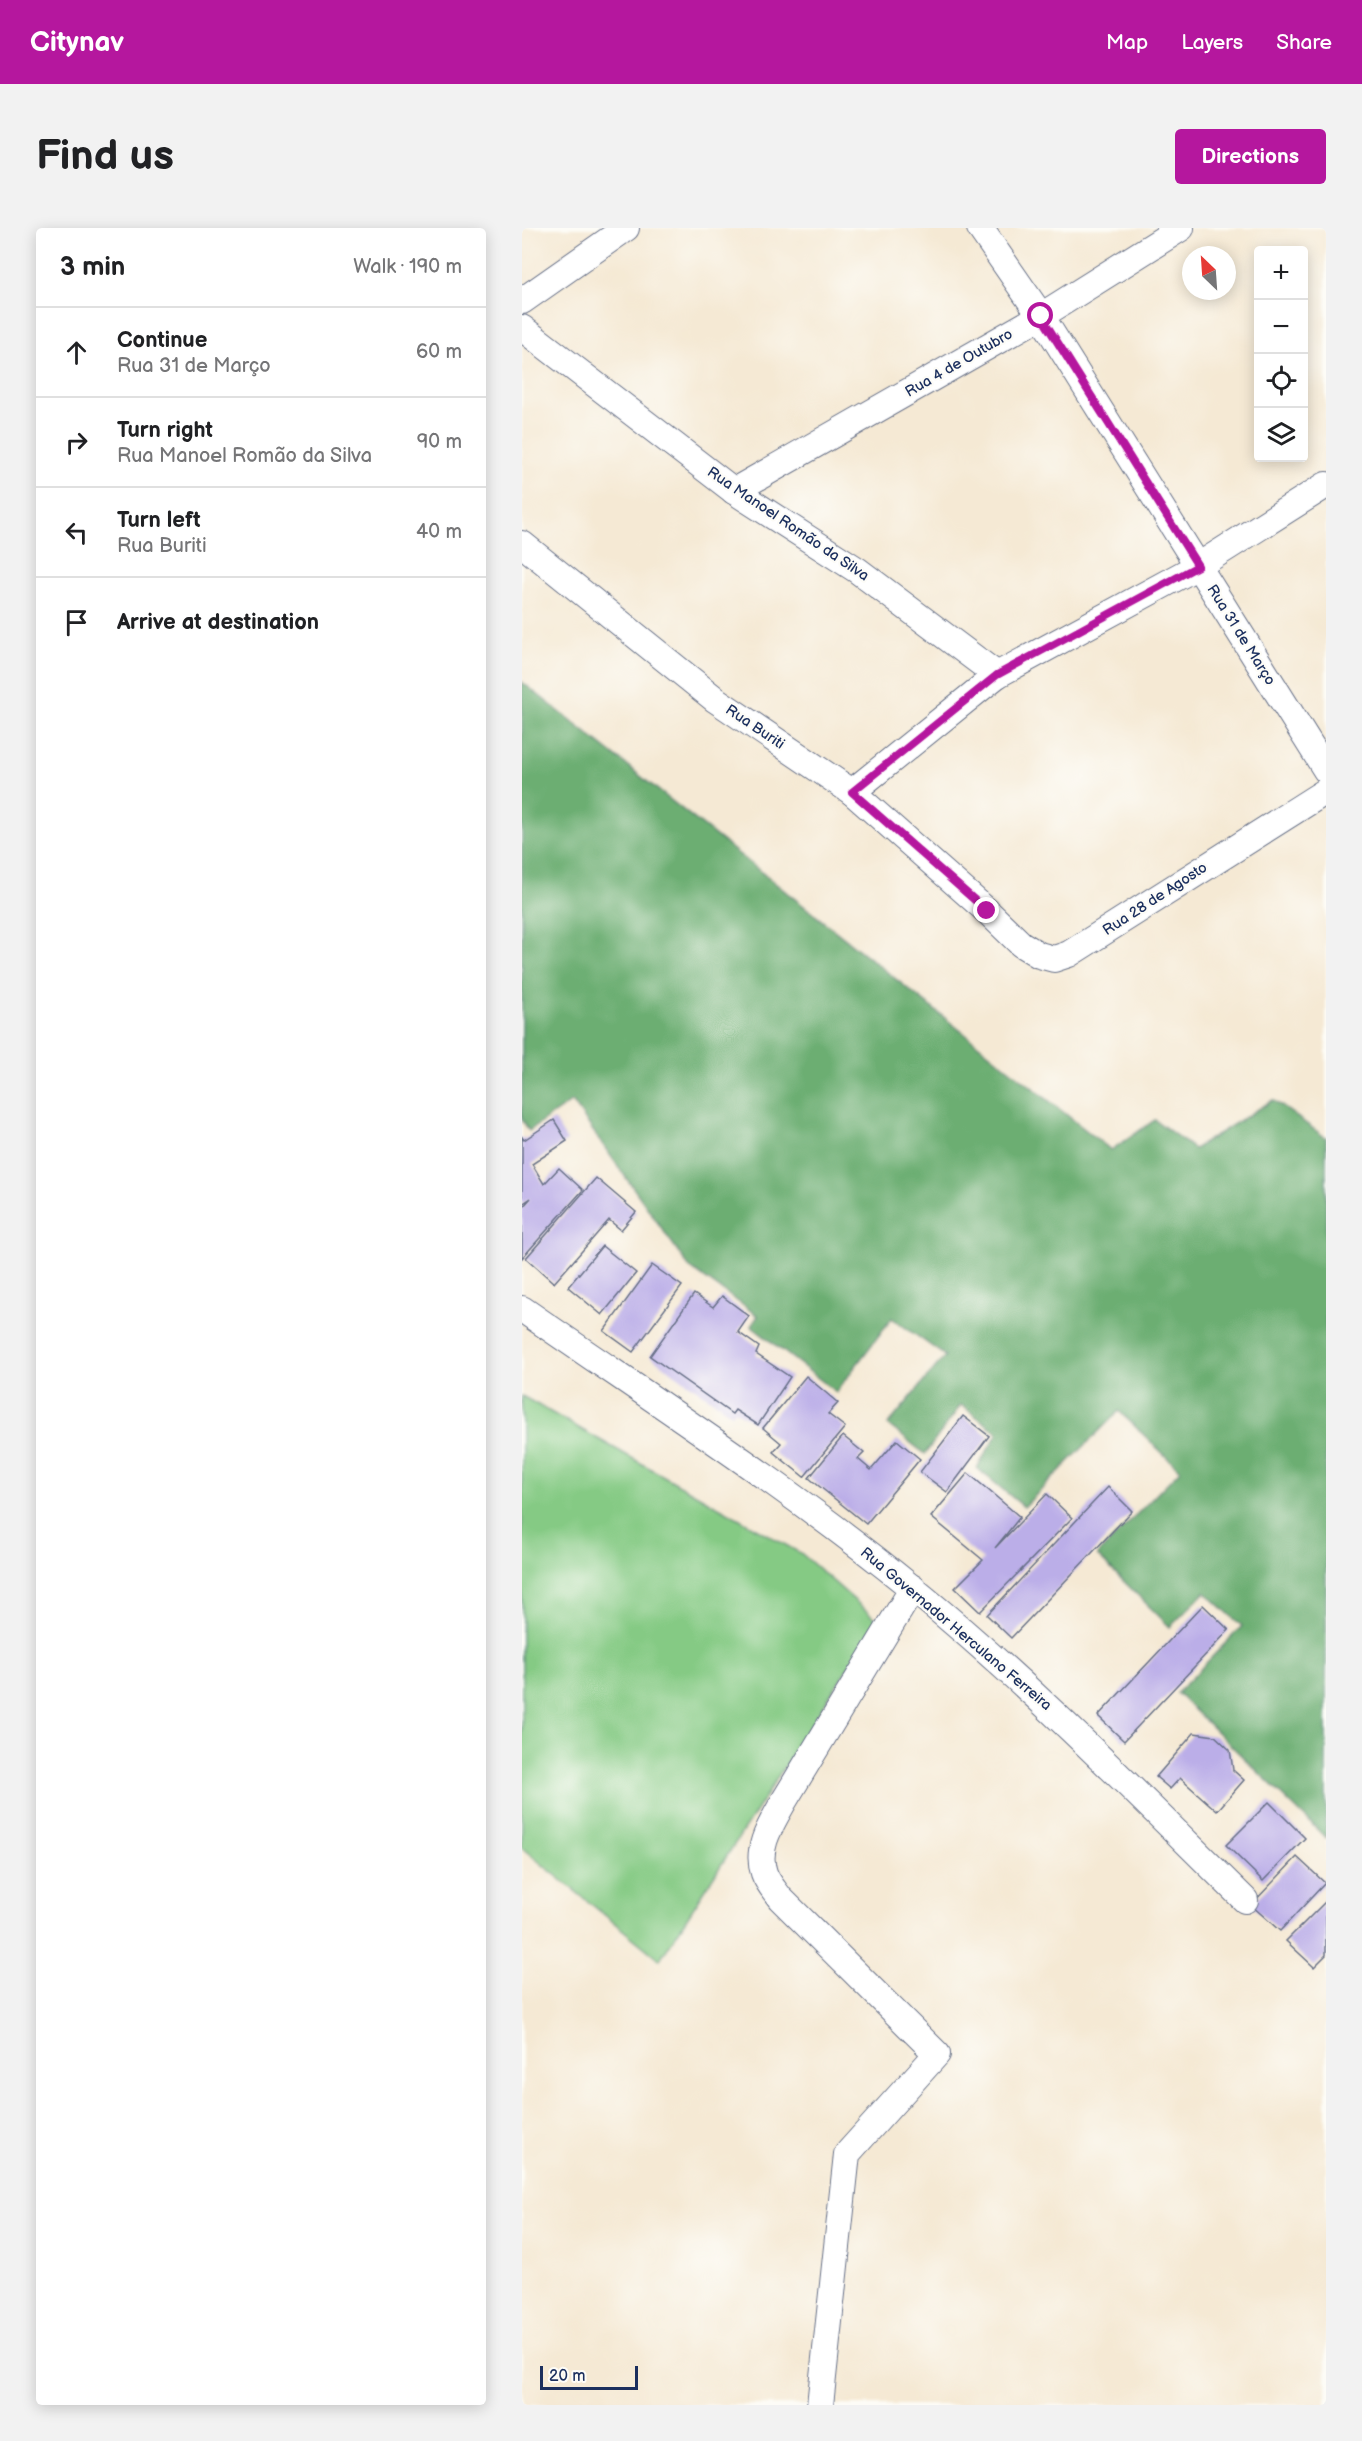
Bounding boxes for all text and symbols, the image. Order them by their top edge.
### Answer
text: Citynav [30,26,124,59]
text: Map [1106,30,1148,55]
text: Layers [1181,30,1243,55]
text: Share [1276,30,1332,55]
button: Directions [1175,129,1326,184]
text: Find us [36,131,174,182]
north arrow [1182,246,1236,300]
map controls [1254,246,1308,462]
button: + [1254,246,1308,300]
text: 3 min [60,252,125,283]
text: Walk · 190 m [353,255,462,279]
button: − [1254,300,1308,354]
route start [1027,302,1053,328]
street label: Rua 4 de Outubro [902,325,1016,401]
text: Continue [117,327,207,354]
icon: ahead [60,336,93,369]
text: 60 m [416,340,462,364]
text: Rua 31 de Março [117,354,271,378]
button: locate [1254,354,1308,408]
button: layers [1254,408,1308,462]
text: Turn right [117,417,213,444]
icon: right [60,426,93,459]
text: 90 m [417,430,462,454]
text: Rua Manoel Romão da Silva [117,444,372,468]
street label: Rua Manoel Romão da Silva [703,463,873,585]
text: Turn left [117,507,201,534]
icon: left [60,516,93,549]
text: 40 m [416,520,462,544]
text: Rua Buriti [117,534,207,558]
street label: Rua 31 de Março [1202,581,1280,689]
icon: arrive [60,606,93,639]
text: Arrive at destination [117,609,319,636]
street label: Rua Buriti [722,700,788,754]
street label: Rua 28 de Agosto [1099,858,1211,940]
route end [973,897,999,923]
street label: Rua Governador Herculano Ferreira [856,1543,1056,1715]
scale bar [540,2363,638,2390]
text: 20 m [549,2367,585,2386]

